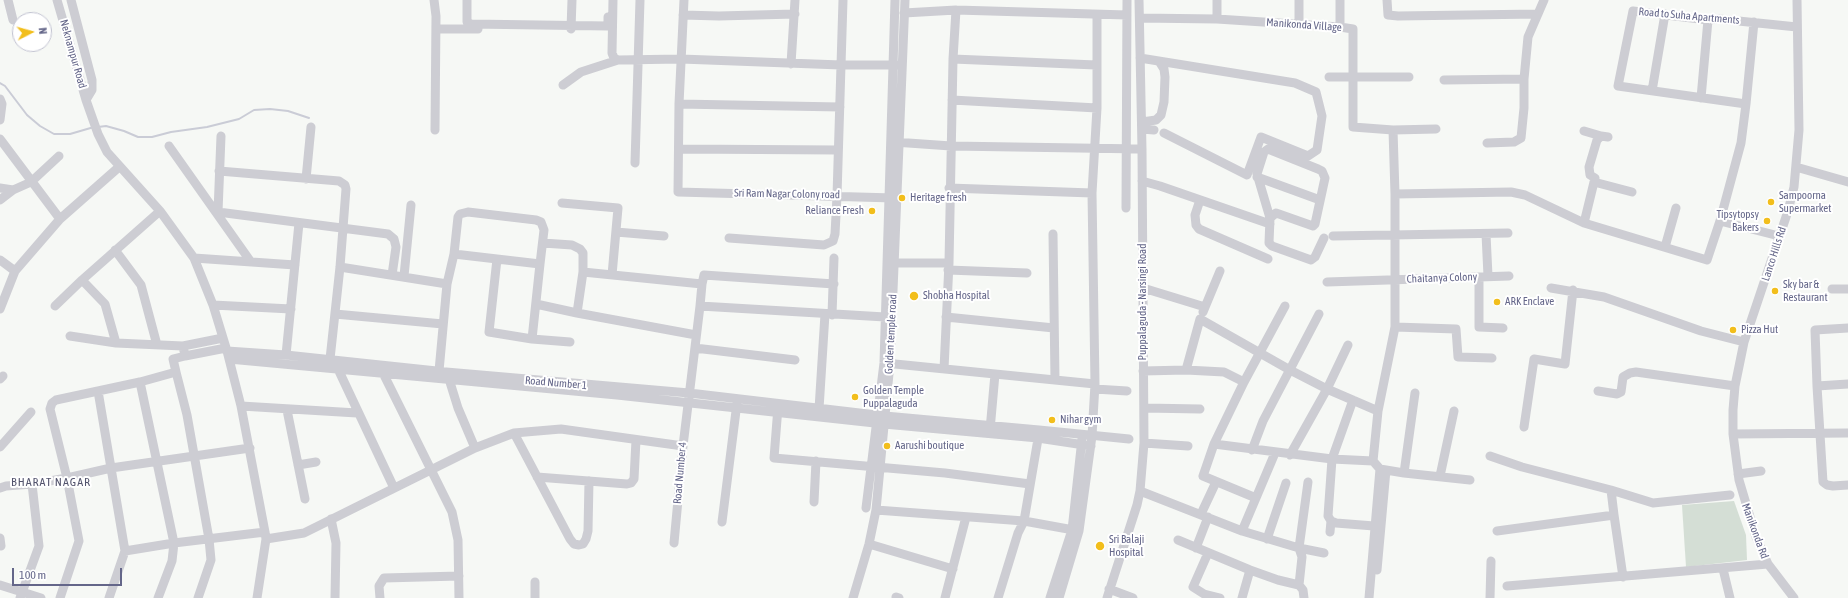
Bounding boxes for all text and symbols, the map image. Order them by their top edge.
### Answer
street label: Road to Suha Apartments [1638,5,1740,27]
north arrow [12,12,52,52]
street label: Manikonda Village [1266,16,1342,34]
street label: Neknampur Road [57,18,89,90]
text: N [37,27,49,35]
street label: Sri Ram Nagar Colony road [734,186,840,202]
place label: Sampoorna Supermarket [1779,189,1831,215]
place label: Heritage fresh [910,191,967,205]
marker: Heritage fresh [897,193,907,203]
marker: Sampoorna Supermarket [1766,197,1776,207]
place label: Reliance Fresh [805,204,864,218]
marker: Reliance Fresh [867,206,877,216]
place label: Tipsytopsy Bakers [1716,208,1759,234]
marker: Tipsytopsy Bakers [1762,216,1772,226]
street label: Lanco Hills Rd [1759,225,1789,283]
street label: Puppalaguda - Narsingi Road [1136,244,1150,360]
street label: Chaitanya Colony [1407,270,1477,286]
place label: Sky bar & Restaurant [1783,278,1828,304]
marker: Sky bar & Restaurant [1770,286,1780,296]
place label: Shobha Hospital [923,289,990,303]
marker: Shobha Hospital [908,290,920,302]
street label: Golden temple road [882,294,900,374]
place label: ARK Enclave [1505,295,1554,309]
marker: ARK Enclave [1492,297,1502,307]
place label: Pizza Hut [1741,323,1778,337]
marker: Pizza Hut [1728,325,1738,335]
street label: Road Number 1 [524,374,588,392]
place label: Golden Temple Puppalaguda [863,384,924,410]
marker: Golden Temple Puppalaguda [850,392,860,402]
place label: Nihar gym [1060,413,1101,427]
marker: Nihar gym [1047,415,1057,425]
place label: Aarushi boutique [895,439,964,453]
street label: Road Number 4 [671,441,689,505]
marker: Aarushi boutique [882,441,892,451]
district label: BHARAT NAGAR [11,475,91,489]
street label: Manikonda Rd [1739,501,1771,561]
place label: Sri Balaji Hospital [1109,533,1144,559]
marker: Sri Balaji Hospital [1094,540,1106,552]
scale bar [14,560,124,586]
text: 100 m [19,568,46,582]

